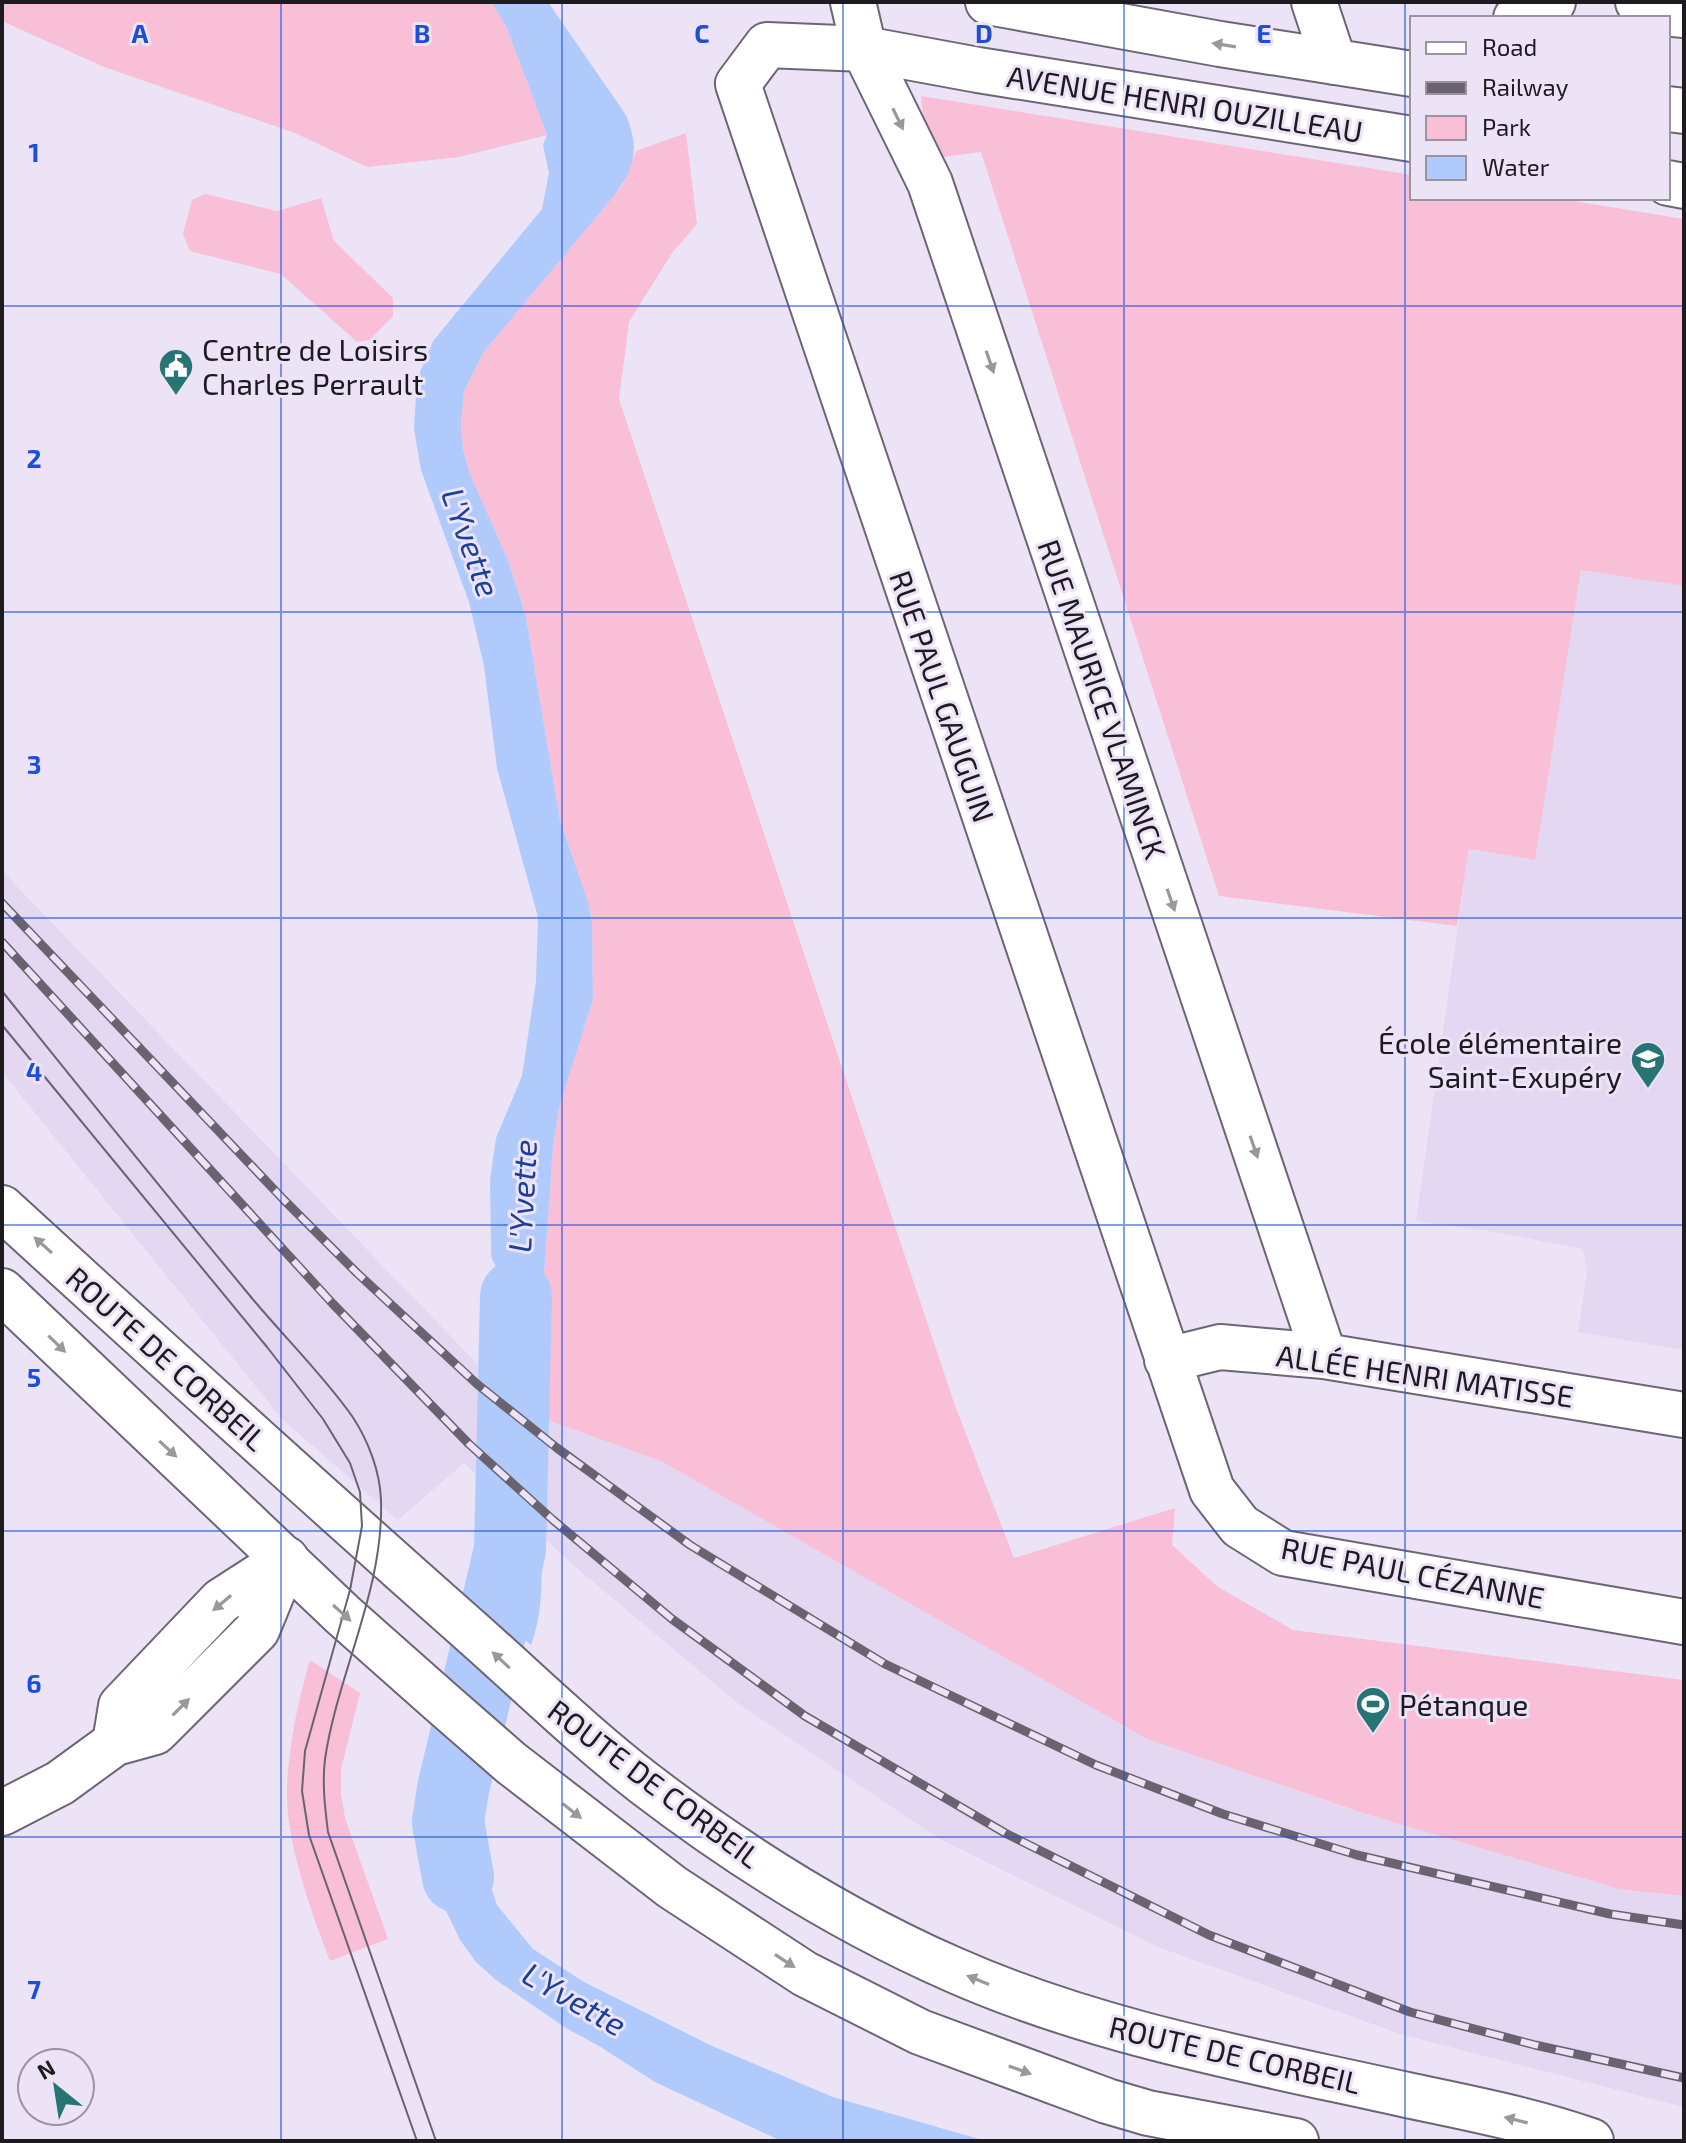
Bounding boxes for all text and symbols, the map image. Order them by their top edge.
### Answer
legend [1410,16,1670,200]
text: A [132,17,149,48]
text: B [414,17,430,48]
text: C [694,17,710,48]
text: D [975,17,993,48]
text: E [1256,17,1272,48]
text: Road [1482,32,1537,61]
one-way arrow [1212,38,1237,50]
street label: AVENUE HENRI OUZILLEAU [1005,57,1365,149]
text: Railway [1482,72,1569,101]
one-way arrow [891,107,905,131]
text: Park [1482,112,1531,141]
text: 1 [28,136,40,167]
text: Water [1482,152,1550,181]
place label: Centre de Loisirs Charles Perrault [202,331,428,401]
public building icon: Centre de Loisirs Charles Perrault [157,347,195,397]
one-way arrow [984,350,996,374]
text: 2 [26,442,42,473]
water label: L'Yvette [435,482,509,602]
street label: RUE MAURICE VLAMINCK [1031,534,1175,864]
street label: RUE PAUL GAUGUIN [883,565,1003,827]
text: 3 [27,748,41,779]
one-way arrow [1165,889,1177,913]
place label: École élémentaire Saint-Exupéry [1378,1024,1622,1094]
school or university icon: École élémentaire Saint-Exupéry [1629,1040,1667,1090]
text: 4 [26,1055,42,1086]
one-way arrow [1248,1135,1260,1159]
water label: L'Yvette [499,1138,543,1254]
one-way arrow [33,1237,52,1255]
street label: ROUTE DE CORBEIL [59,1259,275,1457]
one-way arrow [47,1334,66,1352]
street label: ALLÉE HENRI MATISSE [1274,1336,1576,1414]
text: 5 [27,1361,41,1392]
one-way arrow [158,1440,177,1458]
street label: RUE PAUL CÉZANNE [1278,1529,1548,1615]
one-way arrow [211,1594,232,1611]
one-way arrow [333,1603,352,1621]
one-way arrow [492,1651,511,1669]
text: 6 [26,1667,42,1698]
sports icon: Pétanque [1354,1685,1392,1735]
place label: Pétanque [1399,1686,1528,1722]
street label: ROUTE DE CORBEIL [542,1691,768,1875]
one-way arrow [171,1698,190,1717]
one-way arrow [562,1802,582,1818]
water label: L'Yvette [516,1953,634,2043]
one-way arrow [774,1953,795,1968]
text: 7 [27,1973,41,2004]
one-way arrow [966,1973,990,1986]
street label: ROUTE DE CORBEIL [1106,2008,1364,2100]
north arrow [16,2047,96,2127]
text: N [32,2054,59,2084]
one-way arrow [1008,2064,1032,2077]
one-way arrow [1503,2113,1528,2125]

